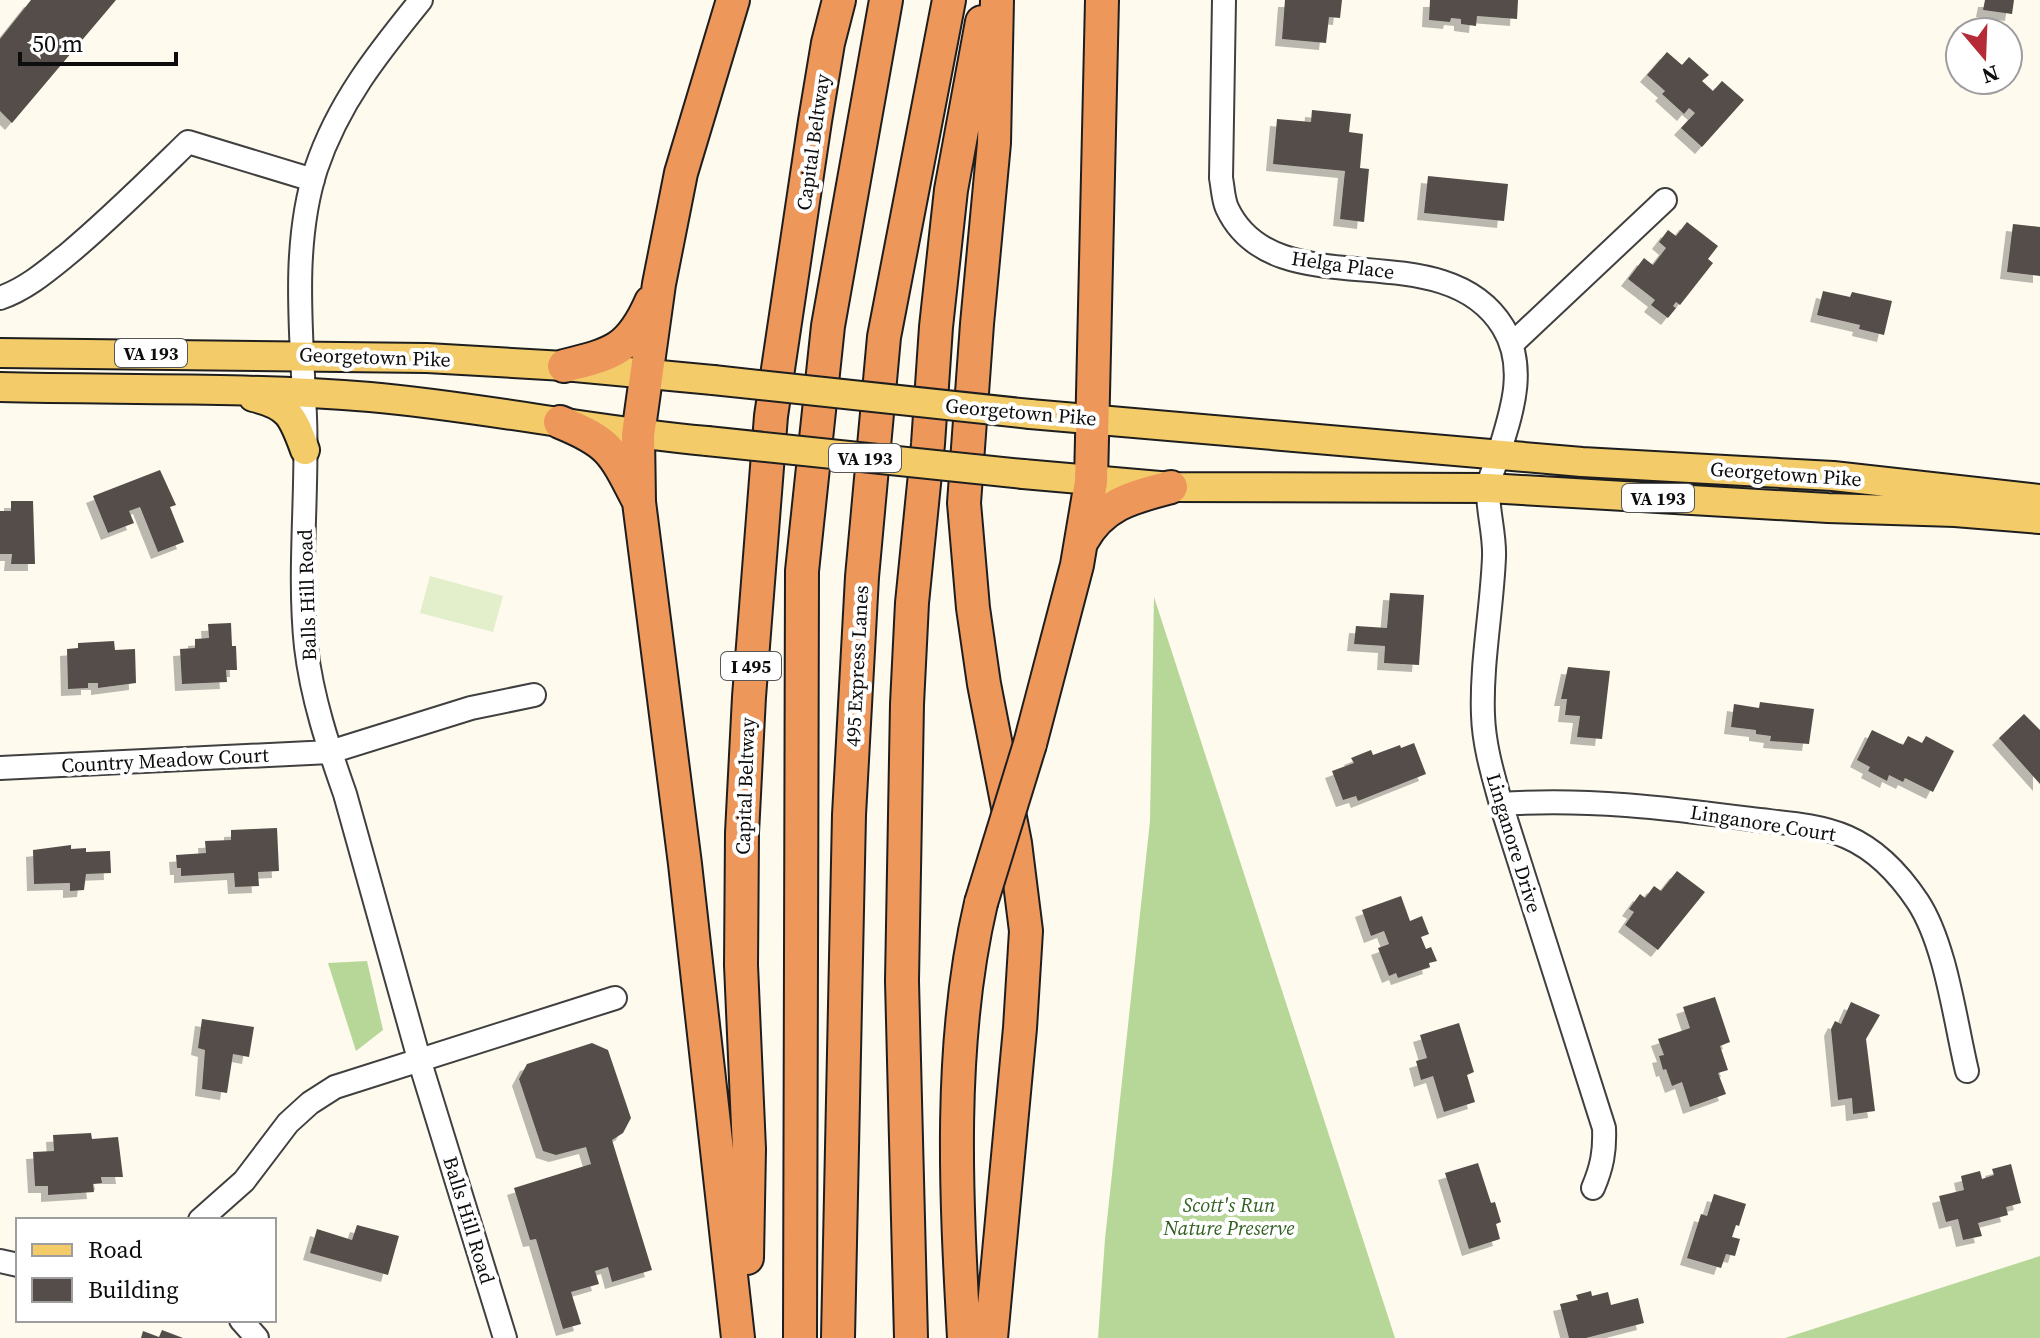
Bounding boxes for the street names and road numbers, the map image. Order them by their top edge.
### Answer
street label: Capital Beltway [790,71,837,212]
street label: Helga Place [1290,244,1396,286]
road number: VA 193 [115,339,187,367]
street label: Georgetown Pike [299,340,451,374]
street label: Georgetown Pike [944,391,1098,433]
road number: VA 193 [829,444,901,472]
street label: Georgetown Pike [1709,455,1863,493]
road number: VA 193 [1622,484,1694,512]
street label: Balls Hill Road [291,528,323,661]
street label: 495 Express Lanes [839,584,875,748]
road number: I 495 [721,652,781,680]
street label: Capital Beltway [729,716,761,855]
street label: Country Meadow Court [61,741,270,779]
street label: Linganore Drive [1479,770,1549,916]
street label: Linganore Court [1688,798,1838,848]
street label: Balls Hill Road [436,1153,502,1288]

